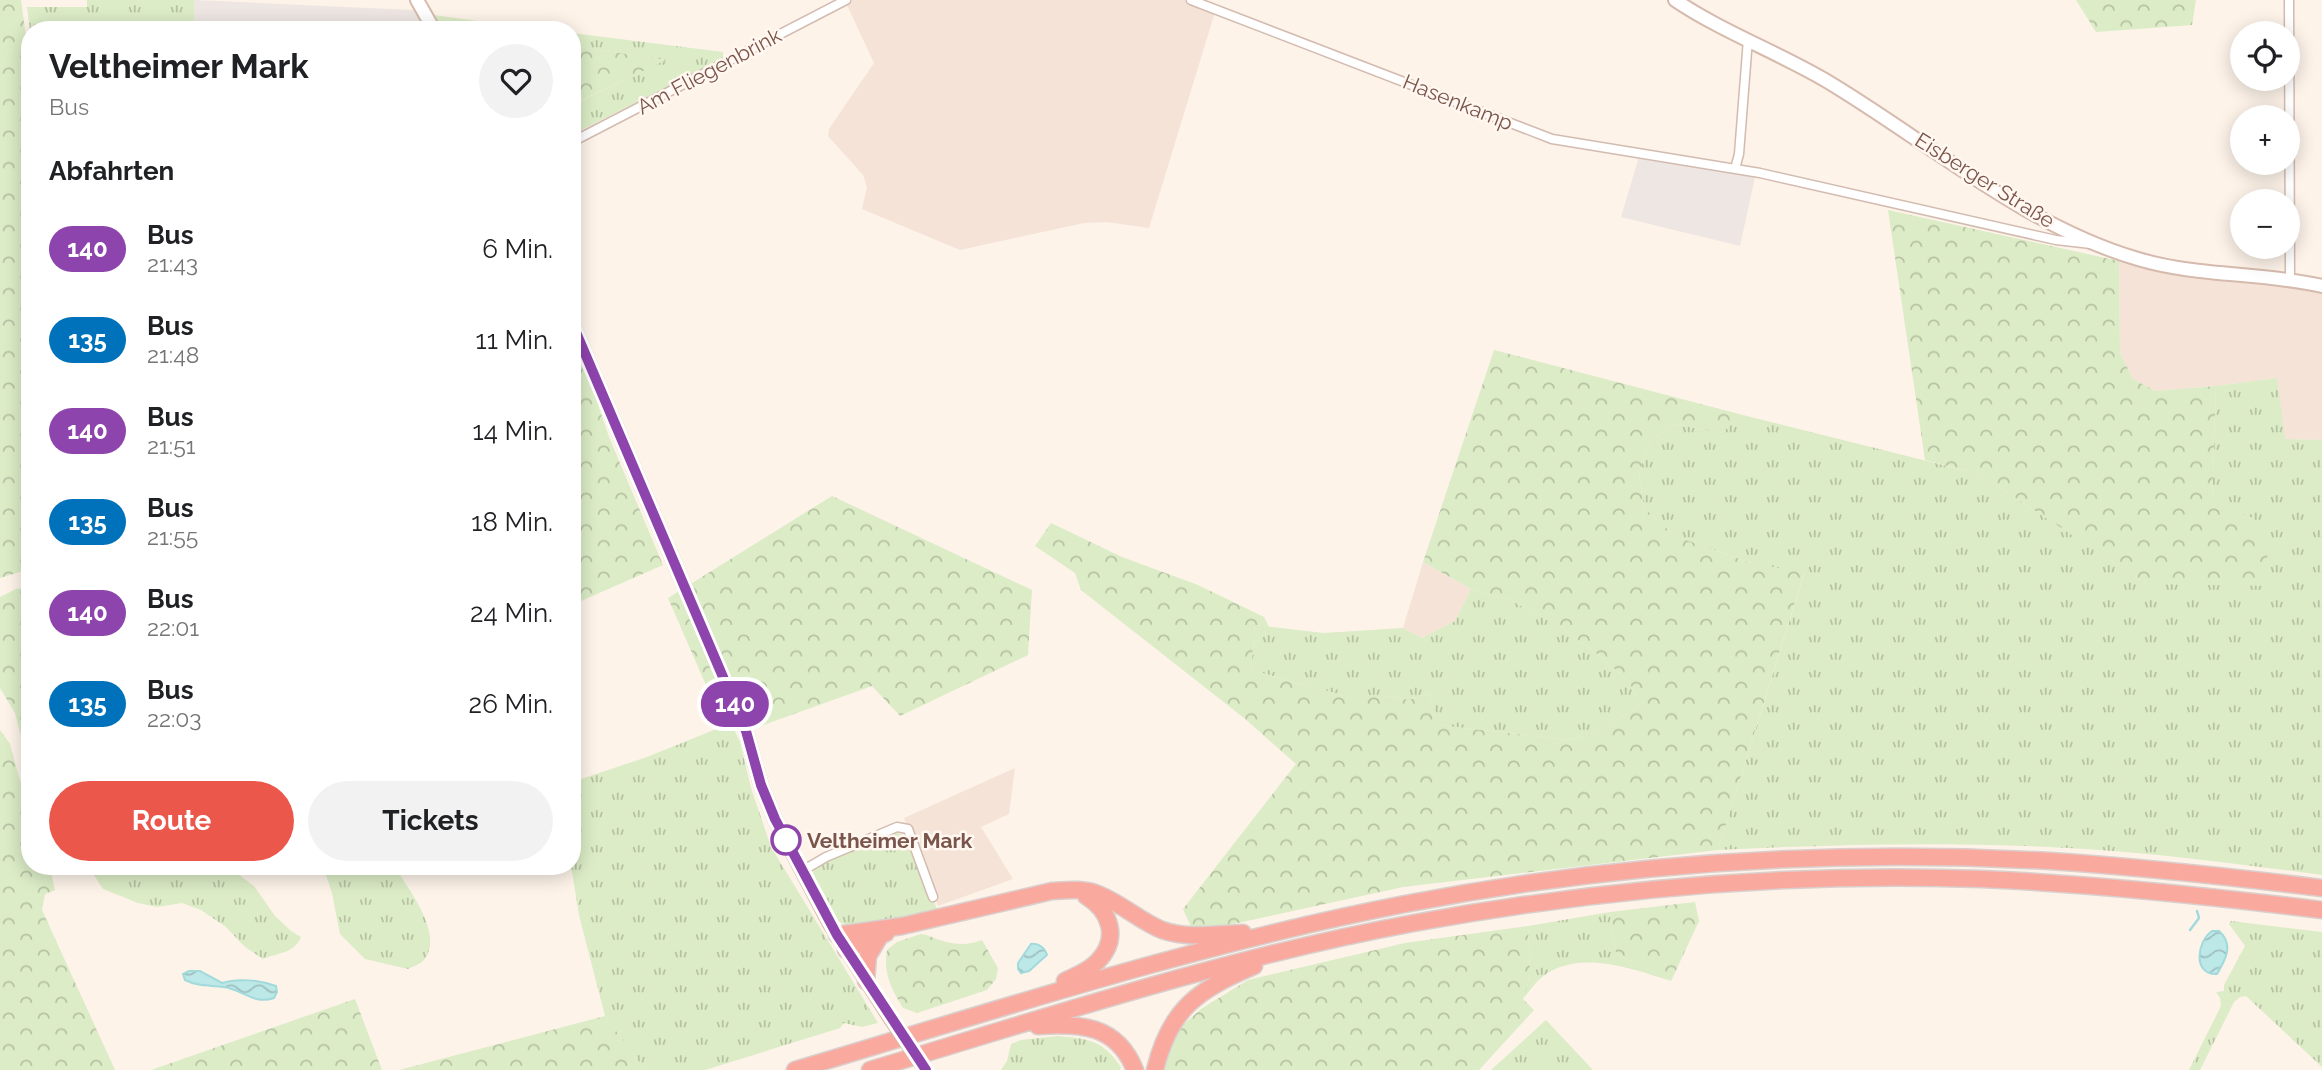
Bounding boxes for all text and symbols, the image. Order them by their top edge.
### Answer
map controls [2230,21,2300,259]
button: locate [2230,21,2300,91]
street label: Am Fliegenbrink [633,22,785,120]
button: heart [479,44,553,118]
text: Veltheimer Mark [49,47,309,86]
street label: Hasenkamp [1399,69,1517,135]
text: Bus [49,93,89,120]
button: + [2230,105,2300,175]
street label: Eisberger Straße [1911,127,2059,233]
text: Abfahrten [49,156,174,186]
button: − [2230,189,2300,259]
text: Bus [147,220,194,250]
text: 140 [67,234,108,263]
text: 6 Min. [482,234,553,264]
text: 21:43 [147,250,198,277]
text: Bus [147,311,194,341]
text: 135 [68,325,107,354]
text: 11 Min. [476,325,553,355]
text: 21:48 [147,341,199,368]
text: Bus [147,402,194,432]
text: 140 [67,416,108,445]
text: 14 Min. [473,416,553,446]
text: 21:51 [147,432,196,459]
text: Bus [147,493,194,523]
text: 135 [68,507,107,536]
text: 18 Min. [471,507,553,537]
text: 21:55 [147,523,198,550]
text: Bus [147,584,194,614]
text: 140 [67,598,108,627]
text: 24 Min. [470,598,553,628]
text: 22:01 [147,614,199,641]
text: Bus [147,675,194,705]
line badge: 140 [695,681,775,727]
text: 135 [68,689,107,718]
text: 26 Min. [469,689,553,719]
text: 140 [715,689,755,718]
text: 22:03 [147,705,202,732]
button: Route [49,781,294,861]
button: Tickets [308,781,553,861]
marker: Veltheimer Mark [771,825,801,855]
place label: Veltheimer Mark [807,828,973,853]

